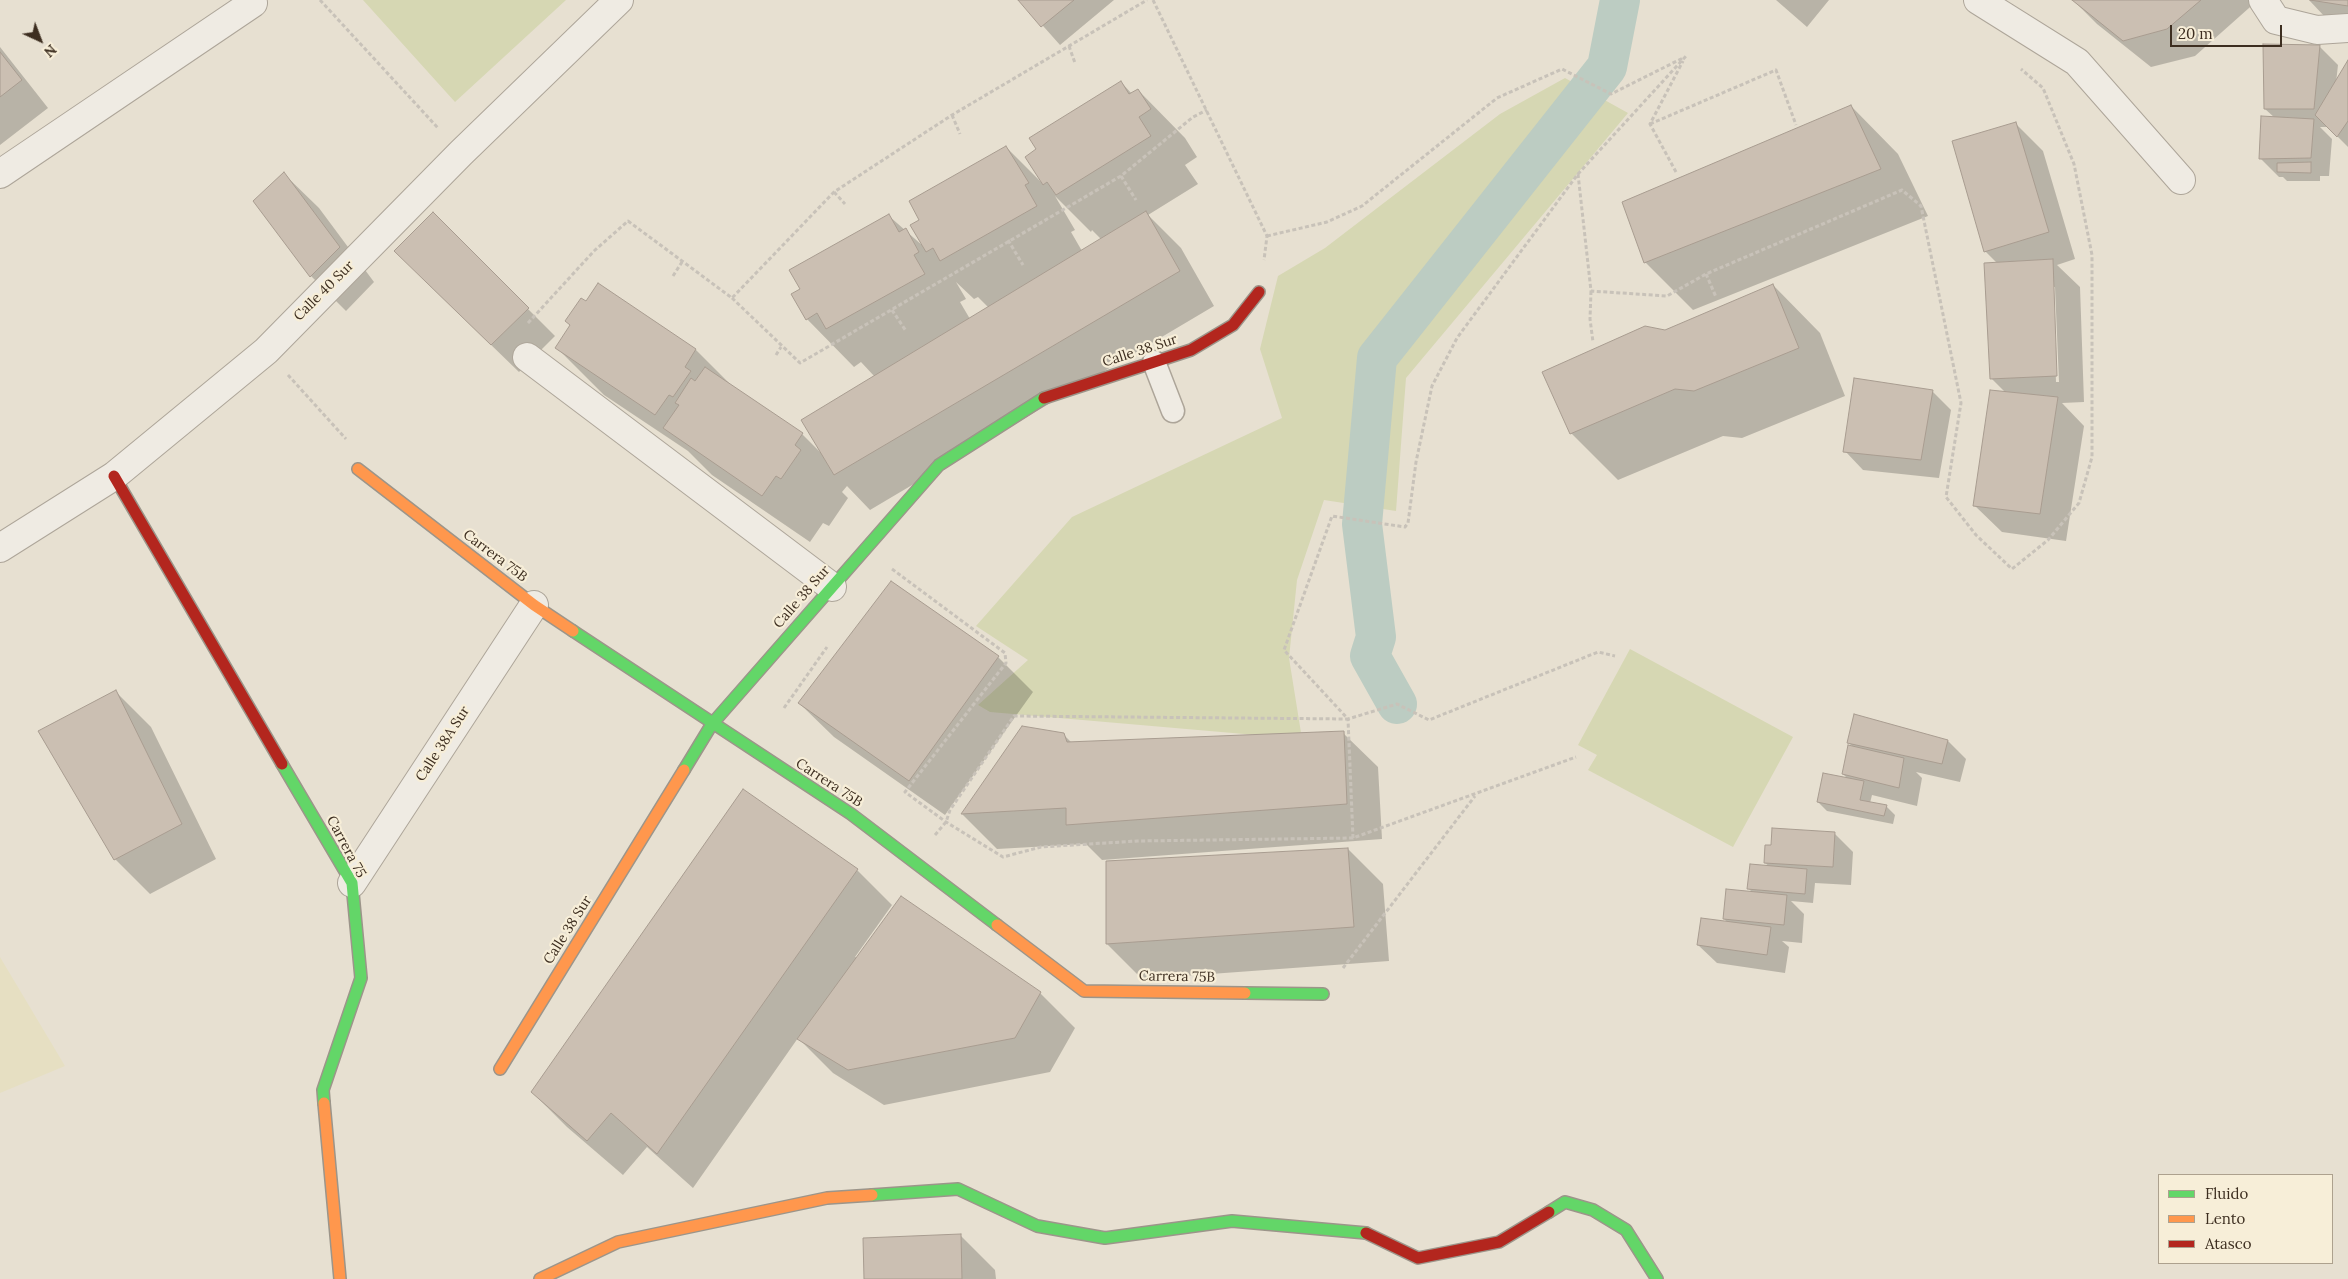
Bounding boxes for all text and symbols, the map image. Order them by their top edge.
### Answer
north arrow [15,15,65,65]
scale bar [2173,15,2286,47]
text: 20 m [2178,24,2213,43]
text: N [40,41,60,61]
street label: Calle 40 Sur [290,257,358,325]
street label: Calle 38 Sur [1101,331,1179,371]
street label: Carrera 75B [459,526,531,586]
street label: Calle 38 Sur [770,562,834,632]
street label: Calle 38A Sur [412,703,474,785]
street label: Carrera 75B [792,755,866,811]
street label: Carrera 75 [323,813,369,881]
street label: Calle 38 Sur [540,893,596,967]
street label: Carrera 75B [1139,968,1215,986]
legend [2158,1174,2333,1264]
text: Fluido [2205,1184,2248,1203]
text: Lento [2205,1209,2245,1228]
text: Atasco [2205,1234,2251,1253]

